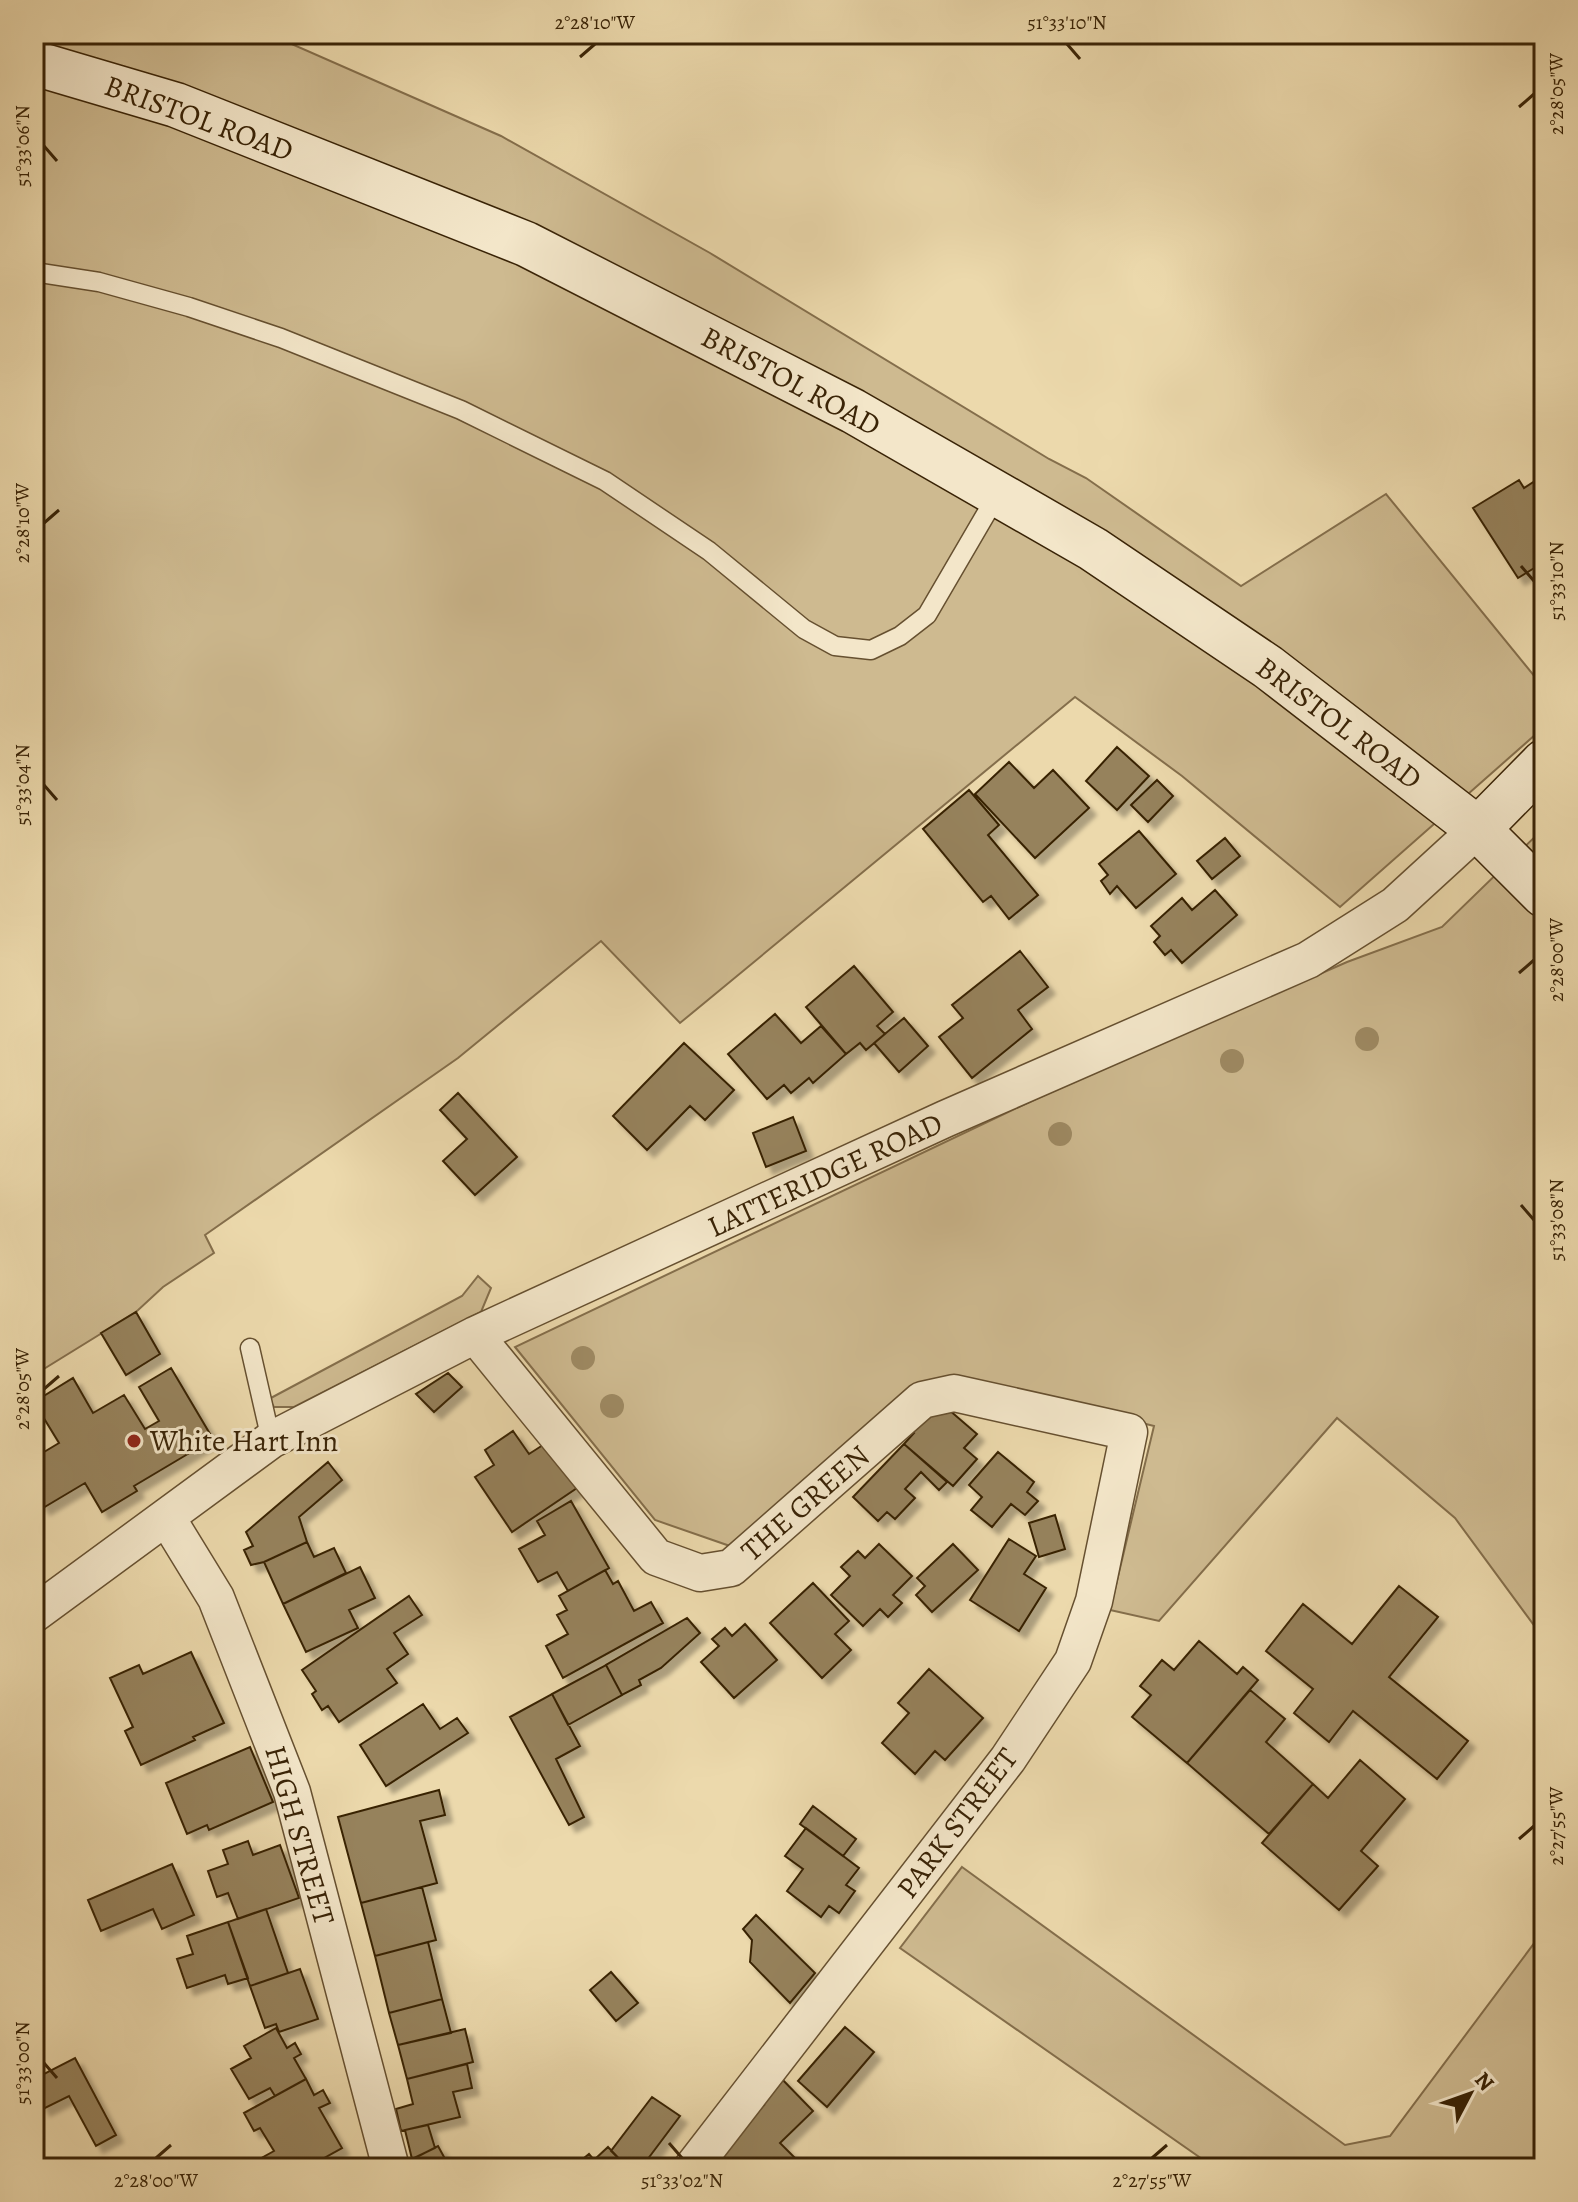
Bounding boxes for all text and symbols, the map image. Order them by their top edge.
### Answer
text: 2°28'10"W [555,9,636,36]
text: 51°33'10"N [1027,9,1107,36]
text: 2°28'05"W [1543,53,1570,135]
street label: BRISTOL ROAD [99,65,299,171]
text: 51°33'06"N [9,105,36,187]
street label: BRISTOL ROAD [694,317,888,445]
text: 2°28'10"W [9,482,36,563]
text: 51°33'10"N [1543,541,1570,621]
street label: BRISTOL ROAD [1248,647,1430,799]
text: 51°33'04"N [9,744,36,826]
text: 2°28'00"W [1543,918,1570,1002]
street label: LATTERIDGE ROAD [701,1103,949,1247]
text: 51°33'08"N [1543,1179,1570,1261]
text: 2°28'05"W [9,1348,36,1430]
place label: White Hart Inn [149,1421,338,1461]
marker: White Hart Inn [125,1432,143,1450]
street label: THE GREEN [732,1436,878,1570]
street label: PARK STREET [887,1739,1027,1906]
street label: HIGH STREET [255,1741,345,1930]
text: 2°27'55"W [1543,1786,1570,1865]
text: 51°33'00"N [9,2021,36,2105]
north arrow [1430,2054,1510,2134]
text: N [1468,2066,1501,2097]
text: 2°28'00"W [114,2167,198,2194]
text: 51°33'02"N [641,2167,723,2194]
text: 2°27'55"W [1113,2167,1192,2194]

